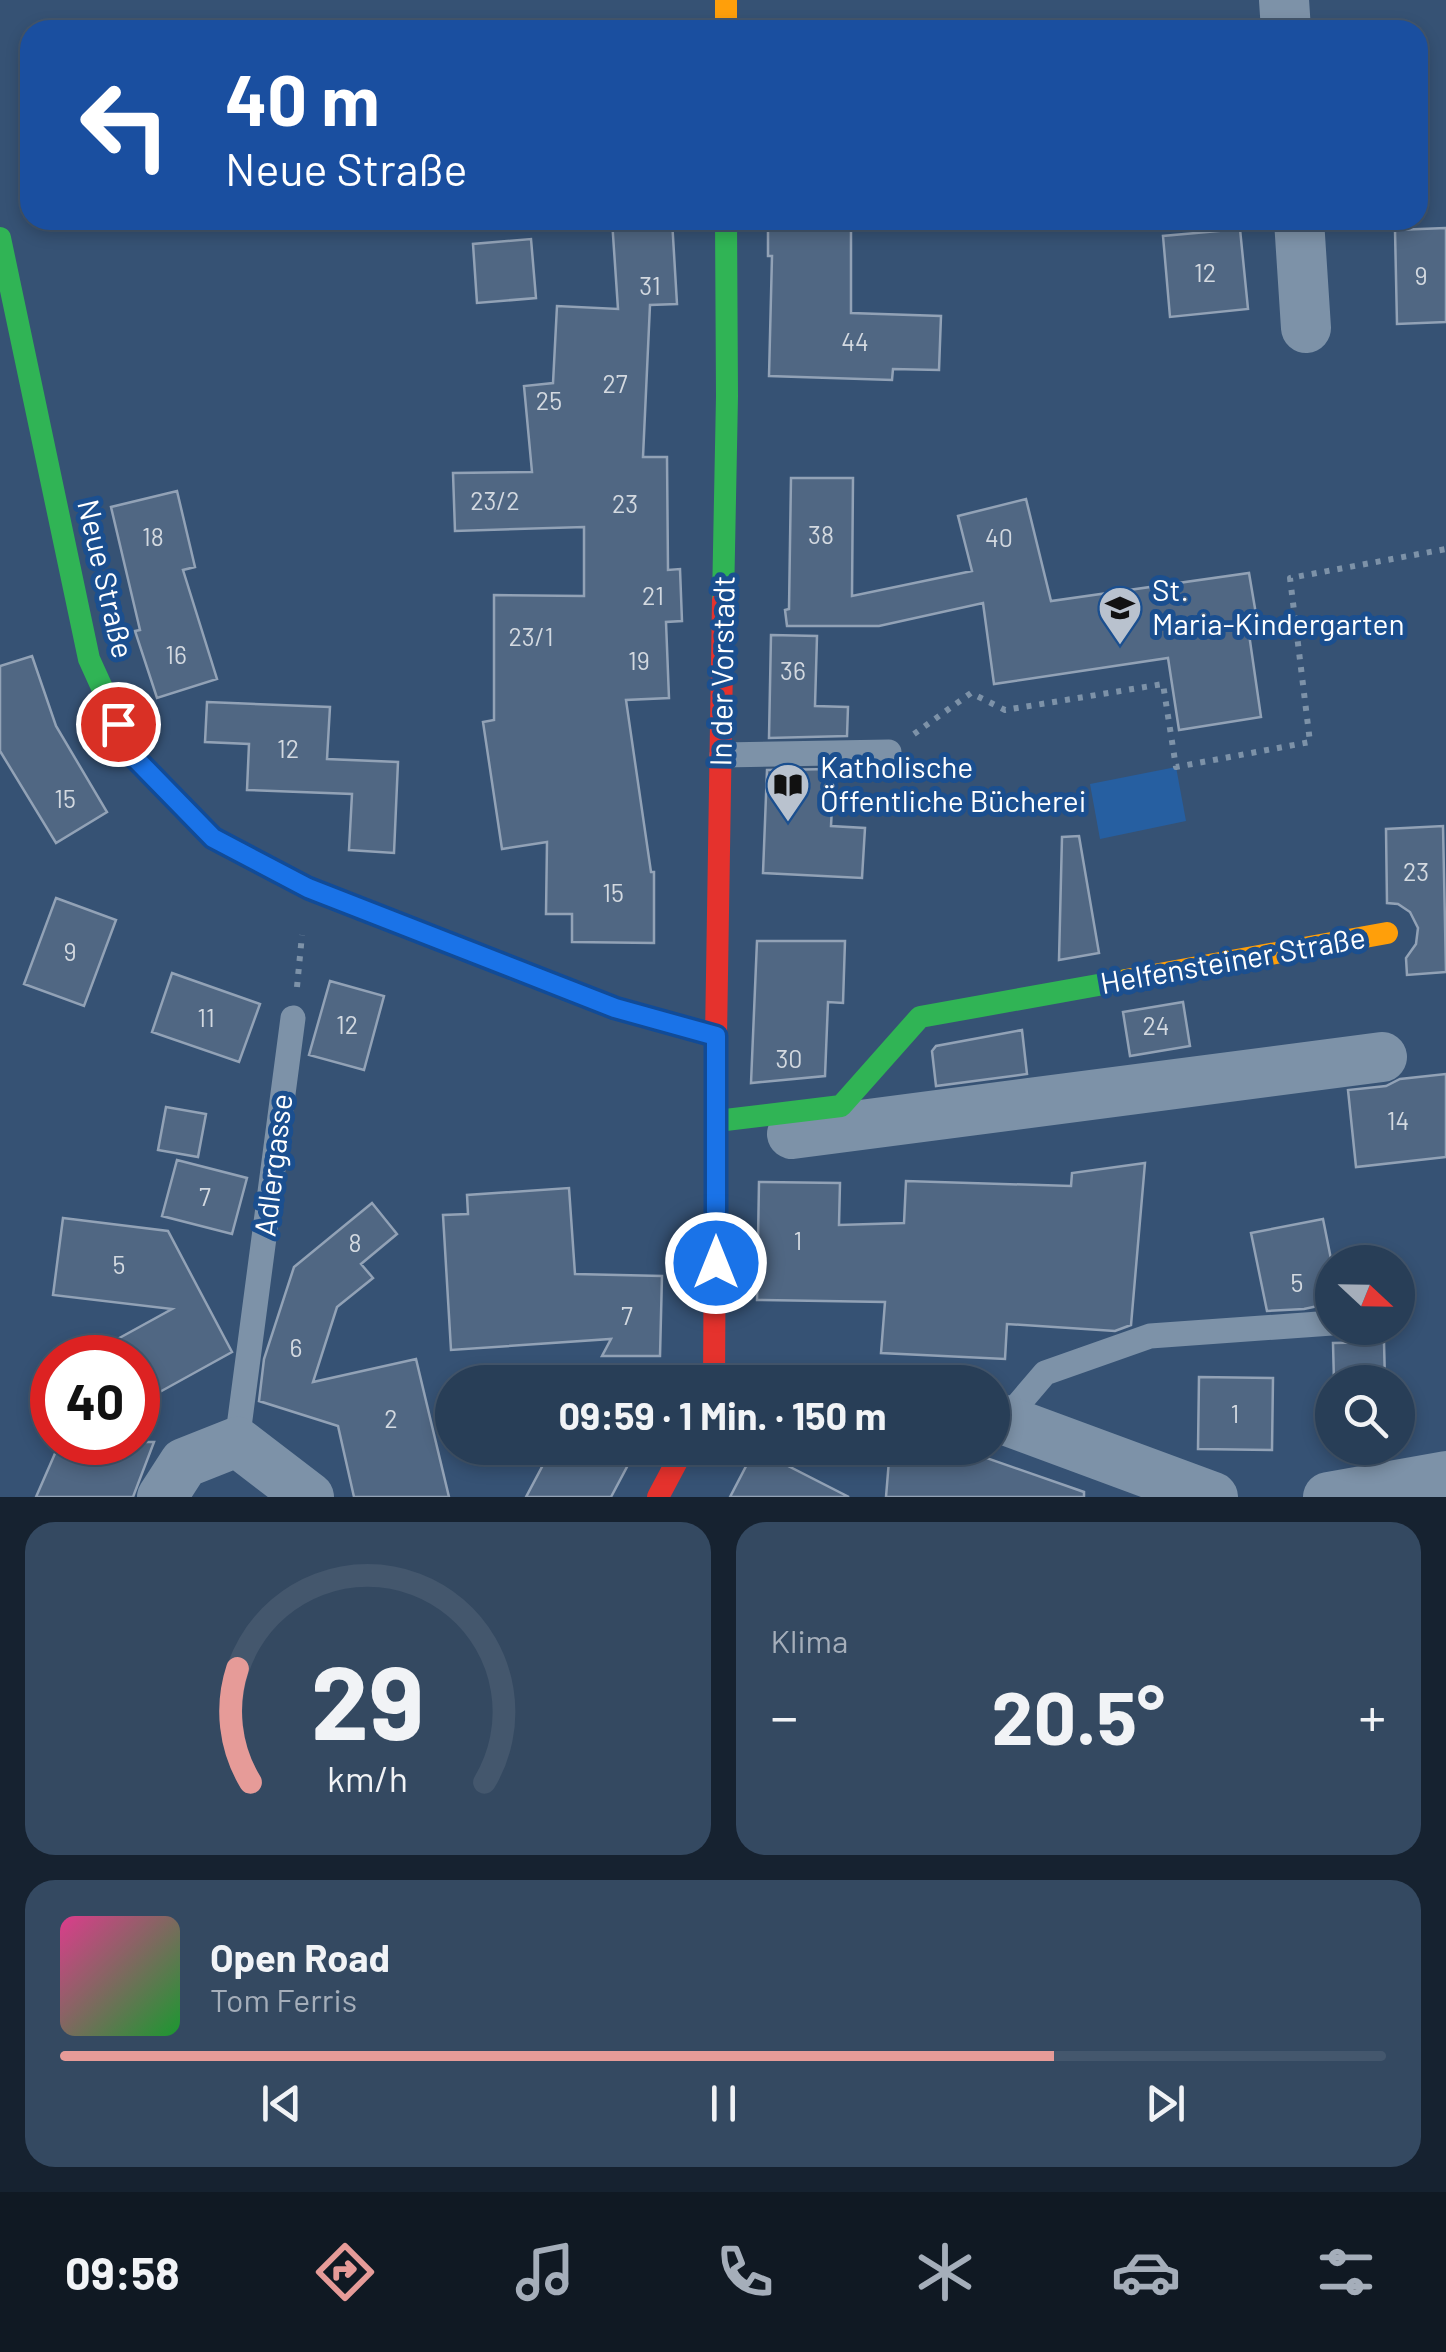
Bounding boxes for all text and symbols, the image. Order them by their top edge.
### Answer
text: 40 m [225,56,380,140]
icon: left [60,60,190,190]
text: Neue Straße [225,141,468,195]
house number: 12 [1194,257,1216,287]
house number: 9 [1414,260,1428,290]
house number: 31 [639,270,661,300]
house number: 44 [841,326,869,356]
house number: 27 [602,368,628,398]
house number: 25 [536,385,562,415]
house number: 23/2 [470,485,520,515]
house number: 23 [612,488,638,518]
street label: Neue Straße [71,496,143,661]
house number: 38 [808,519,834,549]
house number: 18 [142,521,164,551]
house number: 40 [985,522,1013,552]
place label: St. Maria-Kindergarten [1152,571,1405,641]
street label: In der Vorstadt [701,575,741,767]
house number: 21 [642,580,664,610]
school or university icon: St. Maria-Kindergarten [1097,585,1143,646]
house number: 23/1 [509,621,553,651]
house number: 16 [165,639,187,669]
house number: 19 [628,645,650,675]
house number: 36 [780,655,806,685]
pin [76,682,161,767]
icon: arrive [91,697,146,752]
house number: 12 [277,733,299,763]
place label: Katholische Öffentliche Bücherei [820,748,1086,818]
library icon: Katholische Öffentliche Bücherei [765,762,811,823]
house number: 15 [54,783,76,813]
house number: 23 [1403,856,1429,886]
house number: 15 [602,877,624,907]
street label: Helfensteiner Straße [1097,918,1368,1000]
house number: 9 [63,936,77,966]
house number: 11 [197,1002,215,1032]
house number: 12 [336,1009,358,1039]
house number: 24 [1142,1010,1170,1040]
house number: 30 [775,1043,803,1073]
street label: Adlergasse [245,1091,299,1238]
house number: 14 [1387,1105,1409,1135]
house number: 7 [199,1181,211,1211]
position arrow [664,1211,768,1315]
house number: 1 [794,1225,802,1255]
house number: 8 [348,1227,362,1257]
north arrow [1315,1245,1415,1345]
map controls [1315,1245,1415,1465]
house number: 5 [113,1249,125,1279]
house number: 5 [1291,1267,1303,1297]
house number: 7 [621,1300,633,1330]
house number: 6 [290,1332,302,1362]
speed limit sign: 40 [30,1335,160,1465]
button: search [1315,1365,1415,1465]
text: 09:59 · 1 Min. · 150 m [558,1392,887,1438]
house number: 1 [1231,1398,1239,1428]
house number: 2 [384,1403,398,1433]
text: Klima [771,1621,848,1659]
text: 29 [311,1636,424,1761]
text: 20.5° [991,1670,1165,1760]
text: − [771,1682,798,1748]
text: + [1358,1682,1386,1748]
text: km/h [327,1756,408,1799]
text: Open Road [210,1934,390,1980]
text: Tom Ferris [210,1980,357,2018]
icon: previous [254,2076,309,2131]
icon: pause [696,2076,751,2131]
icon: next [1138,2076,1193,2131]
icon: directions [310,2237,380,2307]
icon: music [510,2237,580,2307]
icon: phone [710,2237,780,2307]
icon: climate [910,2237,980,2307]
icon: car [1111,2237,1181,2307]
icon: filters [1311,2237,1381,2307]
text: 09:58 [65,2245,180,2299]

